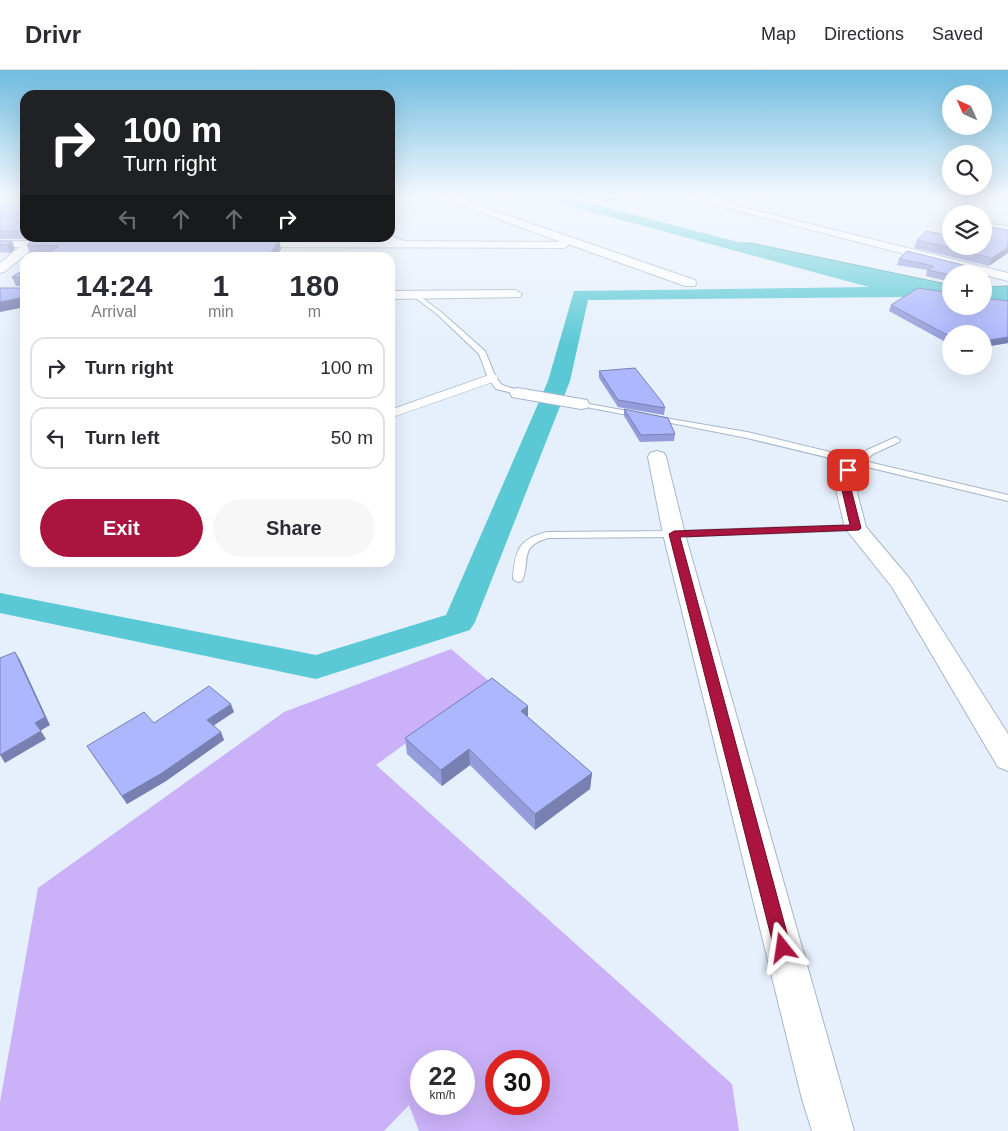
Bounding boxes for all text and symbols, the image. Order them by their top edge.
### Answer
text: Drivr [25,21,81,48]
text: Map [761,24,796,44]
text: Directions [824,24,904,44]
text: Saved [932,24,983,44]
north arrow [942,85,992,135]
map controls [942,85,992,375]
icon: right [40,110,105,175]
text: 100 m [123,110,222,149]
button: search [942,145,992,195]
text: Turn right [123,151,216,176]
icon: left [114,205,142,233]
icon: ahead [167,205,195,233]
icon: ahead [220,205,248,233]
icon: right [273,205,301,233]
button: layers [942,205,992,255]
button: + [942,265,992,315]
text: 14:24 [76,269,152,302]
text: 1 [212,269,229,302]
text: 180 [289,269,339,302]
text: Arrival [91,303,137,320]
text: min [208,303,234,320]
text: m [308,303,321,320]
button: − [942,325,992,375]
icon: right [42,354,70,382]
text: Turn right [85,357,173,378]
text: 100 m [320,357,373,378]
icon: left [42,424,70,452]
text: Turn left [85,427,160,448]
text: 50 m [331,427,373,448]
pin [827,449,869,491]
icon: arrive [834,456,862,484]
button: Exit [40,499,203,557]
button: Share [213,499,375,557]
position arrow [756,921,808,973]
speed limit sign: 30 [485,1050,550,1115]
text: 22 [429,1062,456,1090]
text: km/h [429,1088,456,1102]

